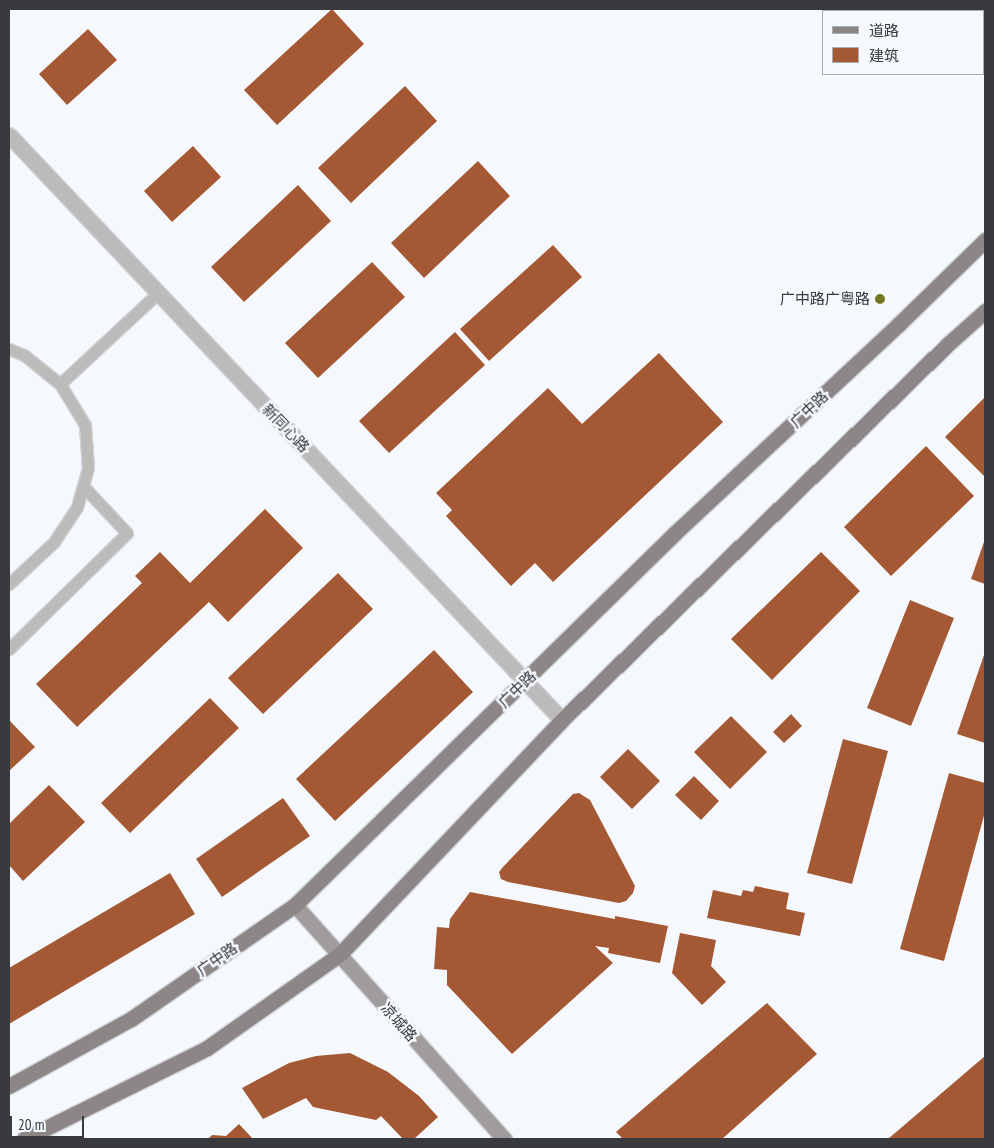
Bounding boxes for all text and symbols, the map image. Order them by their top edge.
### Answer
legend [822,10,984,75]
text: 道路 [869,21,899,40]
text: 建筑 [869,46,899,65]
place label: 广中路广粤路 [780,290,870,308]
marker: 广中路广粤路 [874,293,886,305]
street label: 广中路 [786,387,832,431]
street label: 新同心路 [259,400,313,456]
street label: 广中路 [495,667,539,711]
street label: 广中路 [193,939,241,979]
street label: 凉城路 [377,999,421,1045]
scale bar [12,1106,86,1138]
text: 20 m [18,1115,44,1134]

